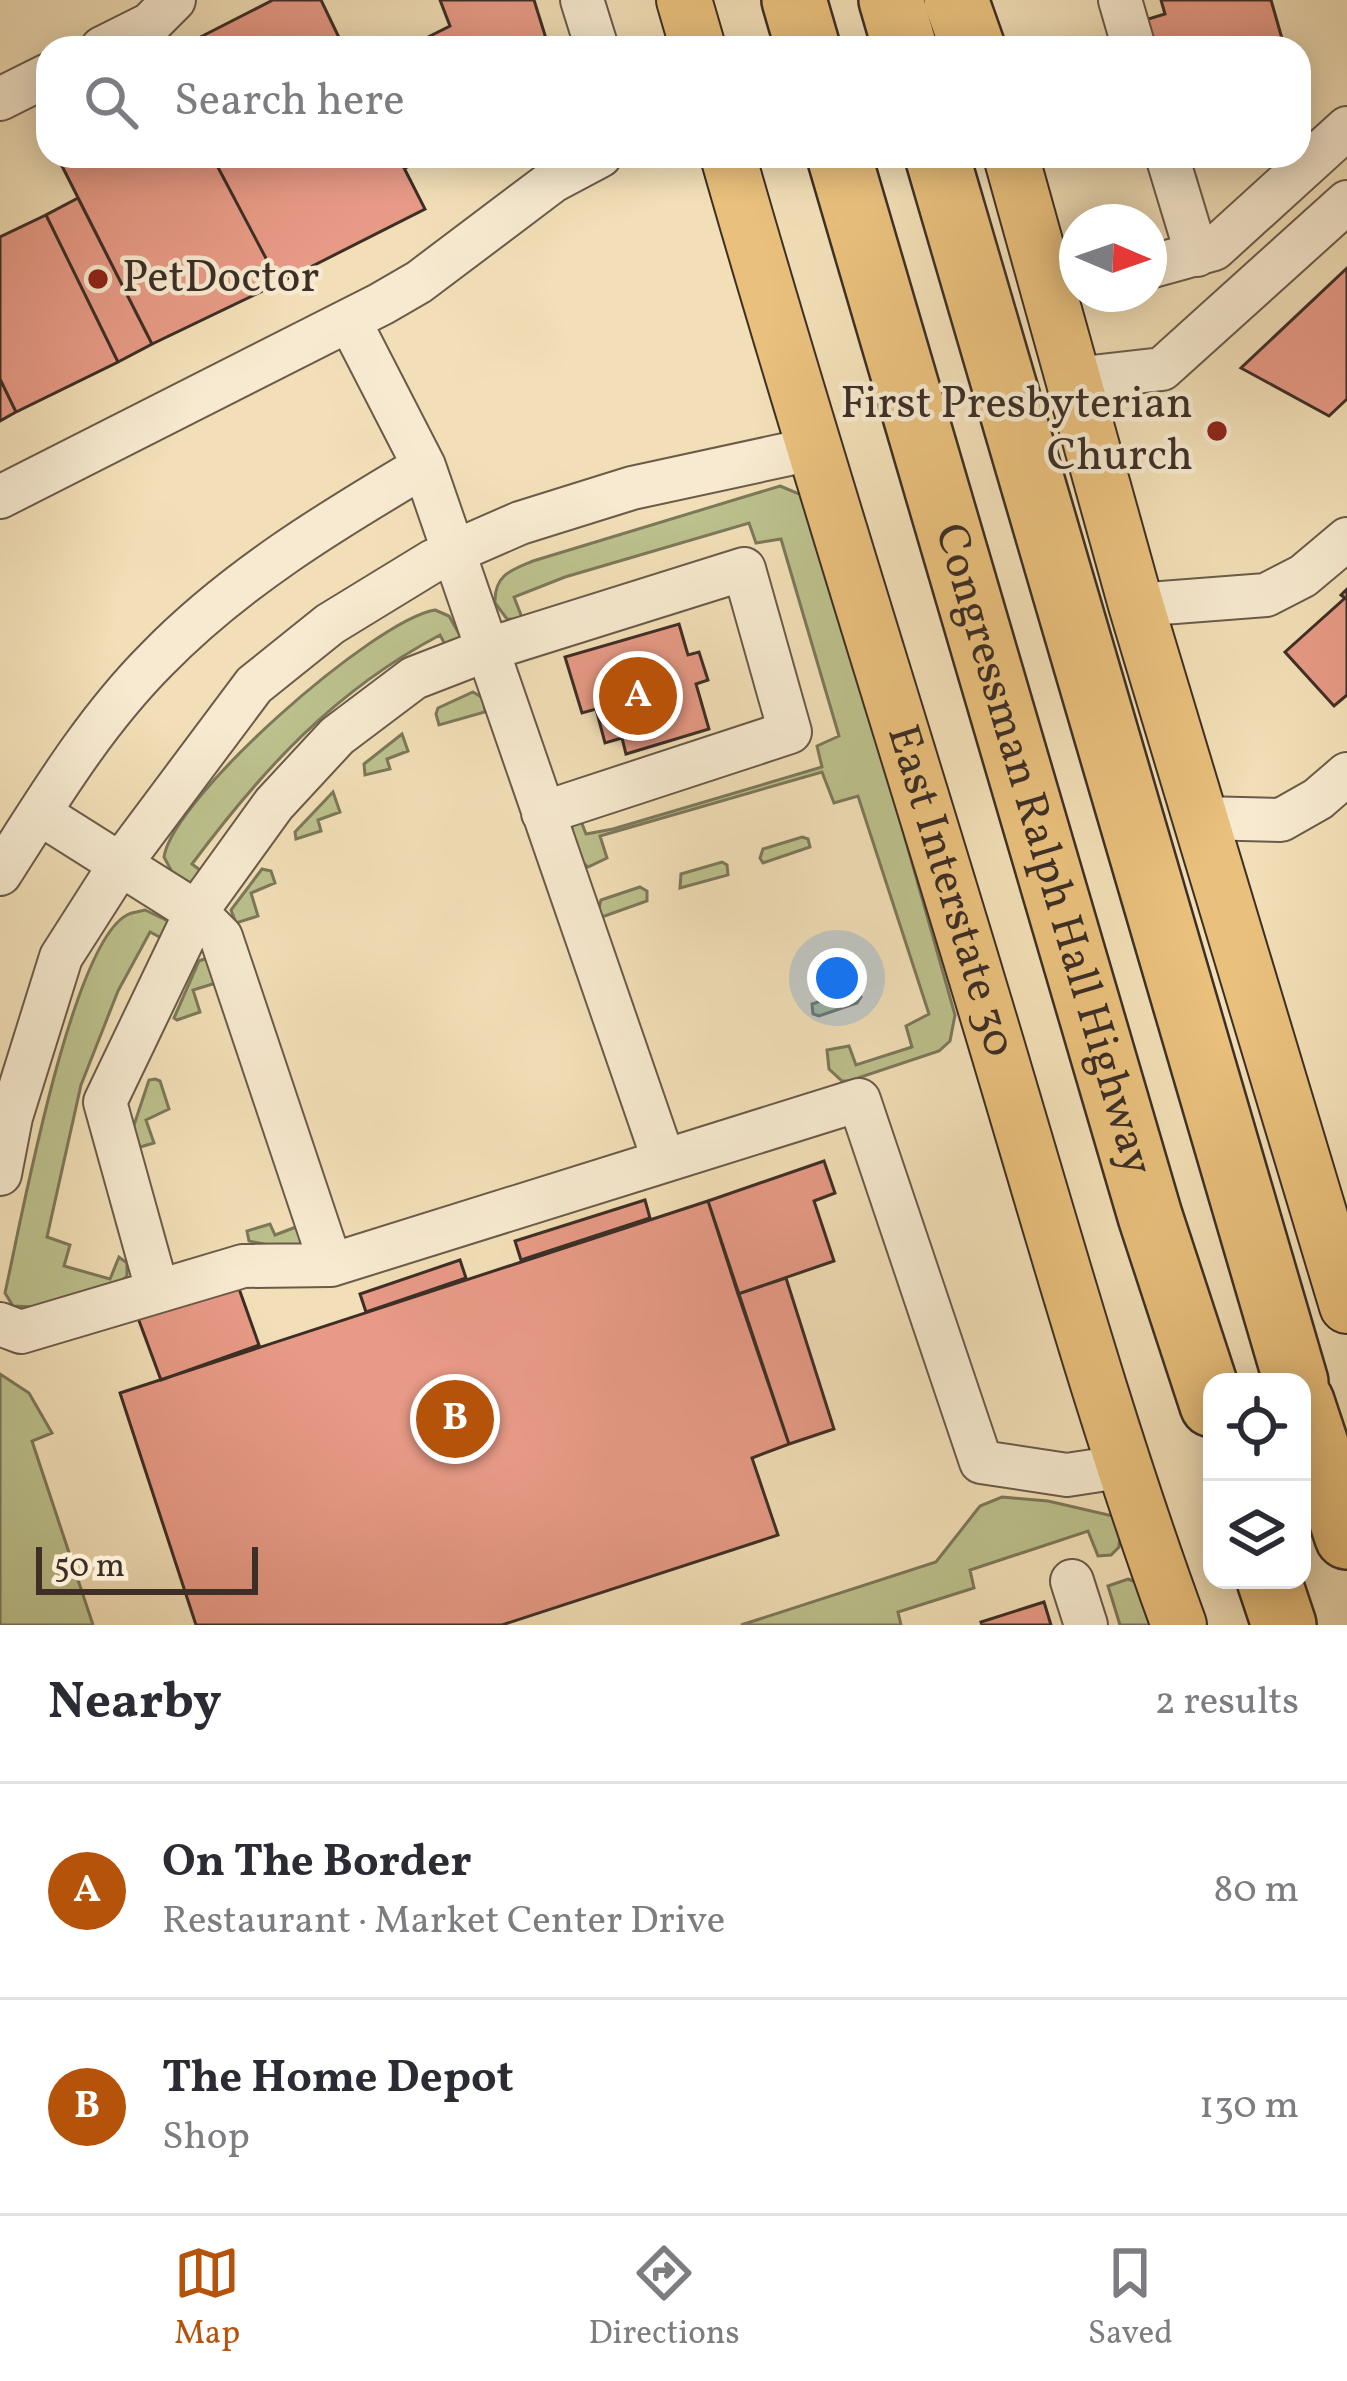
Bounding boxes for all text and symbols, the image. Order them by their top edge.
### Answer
search box [36,36,1311,168]
icon: search [78,69,144,135]
text: Search here [174,71,405,134]
north arrow [1059,204,1167,312]
place label: PetDoctor [122,248,319,311]
marker: PetDoctor [85,266,111,292]
place label: First Presbyterian Church [840,374,1193,489]
marker: First Presbyterian Church [1204,418,1230,444]
street label: Congressman Ralph Hall Highway [917,517,1168,1183]
pin: A [599,651,677,741]
street label: East Interstate 30 [870,718,1030,1065]
your location [807,948,867,1008]
map controls [1203,1373,1311,1589]
button: locate [1203,1373,1311,1481]
pin: B [416,1374,494,1464]
button: layers [1203,1481,1311,1589]
scale bar [36,1541,258,1594]
text: 50 m [54,1545,125,1591]
text: Nearby [48,1668,222,1739]
text: 2 results [1155,1676,1299,1730]
text: On The Border [162,1832,472,1895]
text: A [73,1864,101,1918]
text: 80 m [1213,1864,1299,1918]
text: Restaurant · Market Center Drive [162,1895,725,1949]
text: The Home Depot [162,2048,514,2111]
text: B [74,2080,100,2134]
text: 130 m [1199,2080,1299,2134]
text: Shop [162,2111,250,2165]
tab: Map [174,2240,240,2358]
tab: Directions [588,2240,740,2358]
tab: Saved [1088,2240,1173,2358]

